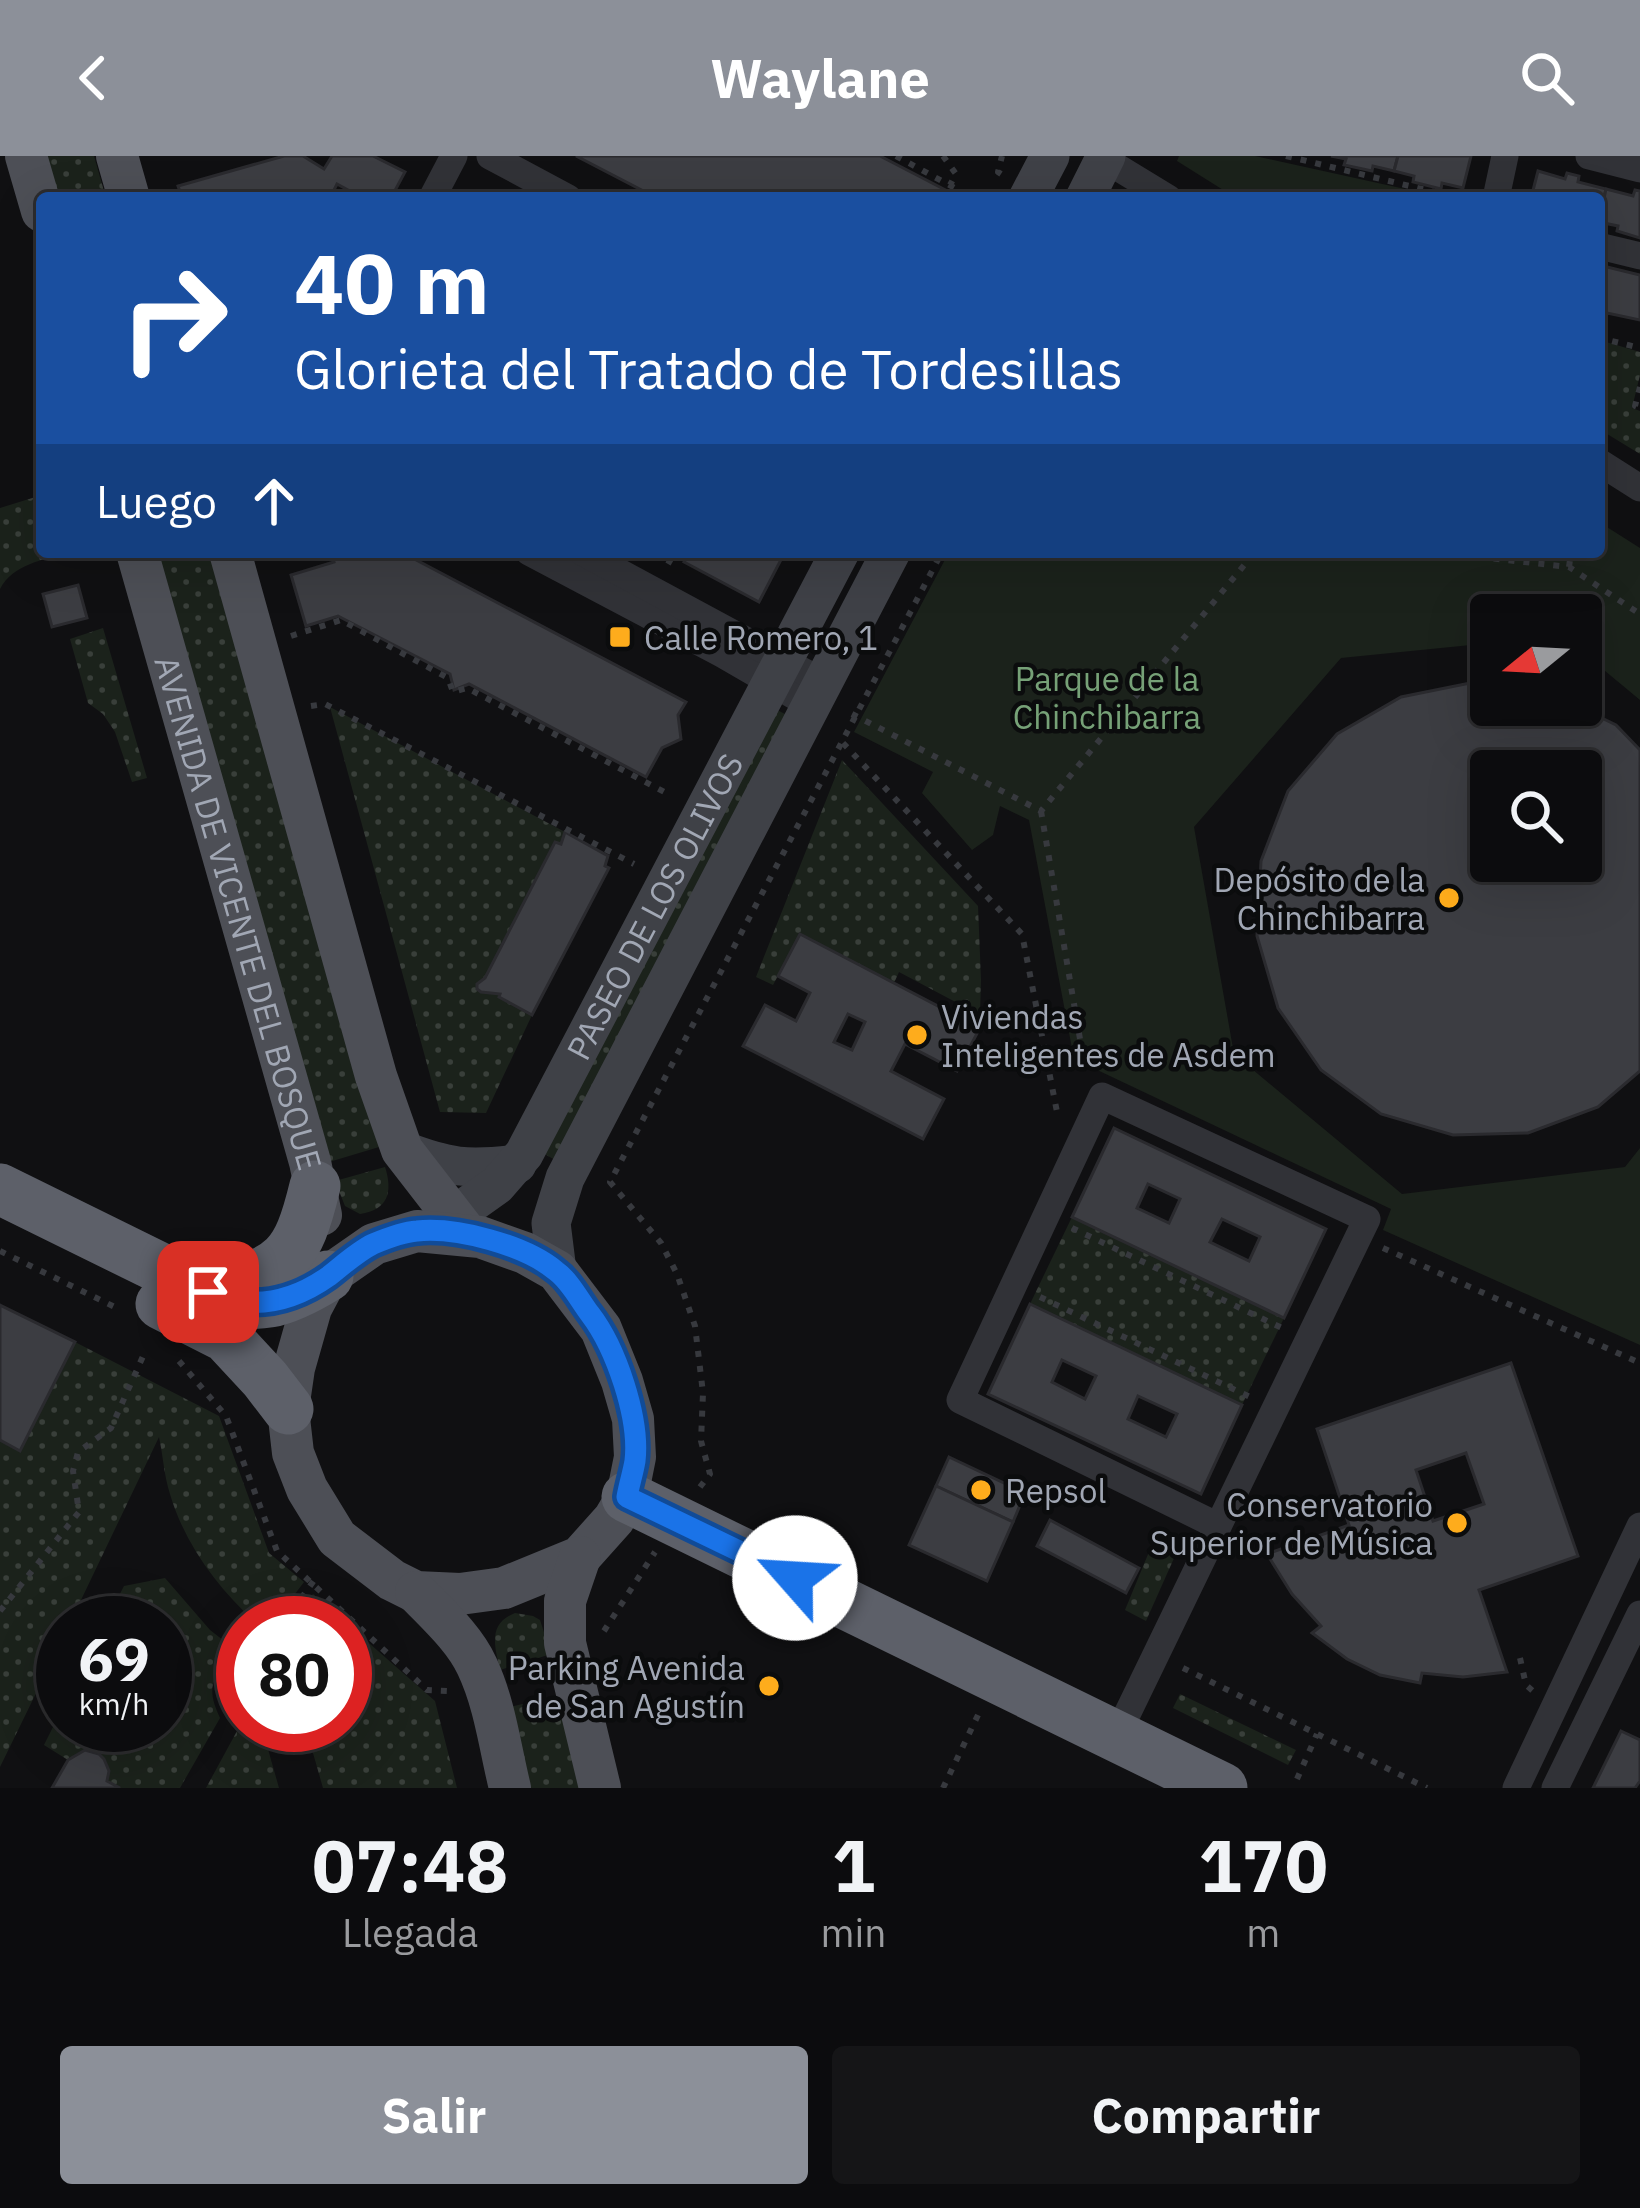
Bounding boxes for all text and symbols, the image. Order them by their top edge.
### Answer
text: Waylane [710,43,930,113]
icon: back [60,45,126,111]
icon: search [1514,45,1580,111]
text: 40 m [294,228,490,337]
icon: right [96,240,252,396]
text: Glorieta del Tratado de Tordesillas [294,334,1123,404]
icon: ahead [241,468,307,534]
text: Luego [96,472,217,530]
north arrow [1470,594,1602,726]
map controls [1470,594,1602,882]
place label: Calle Romero, 1 [644,616,878,659]
marker: Calle Romero, 1 [607,624,633,650]
street label: AVENIDA DE VICENTE DEL BOSQUE [146,651,333,1175]
park label: Parque de la Chinchibarra [1013,657,1201,738]
street label: PASEO DE LOS OLIVOS [556,746,752,1067]
button: search [1470,750,1602,882]
place label: Depósito de la Chinchibarra [1213,858,1425,939]
marker: Depósito de la Chinchibarra [1436,885,1462,911]
place label: Viviendas Inteligentes de Asdem [941,995,1276,1076]
marker: Viviendas Inteligentes de Asdem [904,1022,930,1048]
pin [157,1241,259,1343]
icon: arrive [175,1259,241,1325]
place label: Repsol [1005,1469,1106,1512]
marker: Repsol [968,1477,994,1503]
place label: Conservatorio Superior de Música [1150,1483,1433,1564]
marker: Conservatorio Superior de Música [1444,1510,1470,1536]
position arrow [732,1515,858,1641]
speed limit sign: 80 [216,1596,372,1752]
text: 69 [78,1619,150,1698]
place label: Parking Avenida de San Agustín [508,1646,745,1727]
marker: Parking Avenida de San Agustín [756,1673,782,1699]
text: km/h [79,1684,149,1723]
text: 07:48 [312,1818,509,1912]
text: 1 [832,1818,875,1912]
text: 170 [1198,1818,1328,1912]
text: Llegada [342,1907,478,1958]
text: min [821,1907,886,1958]
text: m [1246,1907,1280,1958]
button: Salir [60,2046,808,2184]
button: Compartir [832,2046,1580,2184]

